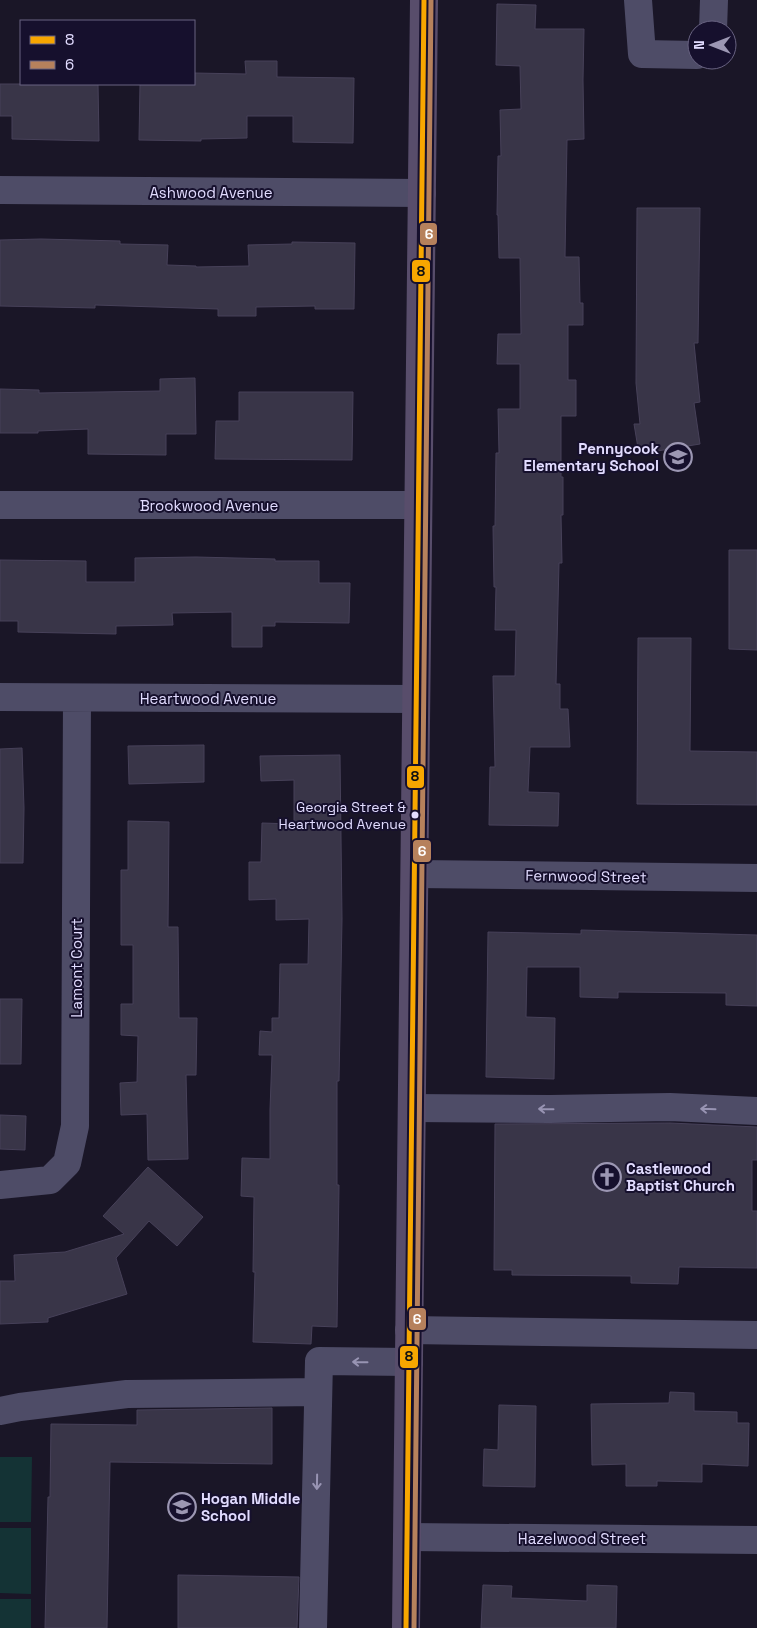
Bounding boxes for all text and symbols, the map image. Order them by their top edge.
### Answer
legend [20,20,195,85]
north arrow [687,20,737,70]
text: 8 [65,30,74,49]
text: N [690,40,708,50]
text: 6 [65,55,74,74]
street label: Ashwood Avenue [149,183,273,202]
line badge: 6 [419,222,438,246]
text: 6 [425,225,434,243]
line badge: 8 [411,259,431,283]
text: 8 [417,262,426,280]
place label: Pennycook Elementary School [524,439,660,475]
school or university icon: Pennycook Elementary School [663,442,693,472]
street label: Brookwood Avenue [140,496,278,515]
street label: Heartwood Avenue [140,689,276,708]
line badge: 8 [406,765,425,789]
text: 8 [411,767,420,785]
place label: Georgia Street & Heartwood Avenue [279,798,407,833]
marker: Georgia Street & Heartwood Avenue [410,810,420,820]
line badge: 6 [412,839,432,863]
text: 6 [418,842,427,860]
street label: Fernwood Street [525,865,647,887]
street label: Lamont Court [67,918,86,1018]
one-way arrow [538,1104,554,1113]
one-way arrow [701,1104,717,1113]
place label: Castlewood Baptist Church [626,1159,735,1195]
church icon: Castlewood Baptist Church [592,1162,622,1192]
line badge: 6 [408,1307,427,1331]
text: 6 [413,1310,422,1328]
line badge: 8 [399,1345,419,1369]
text: 8 [405,1347,414,1365]
one-way arrow [352,1357,368,1366]
one-way arrow [312,1474,321,1490]
place label: Hogan Middle School [201,1489,301,1525]
school or university icon: Hogan Middle School [167,1492,197,1522]
street label: Hazelwood Street [518,1529,646,1548]

